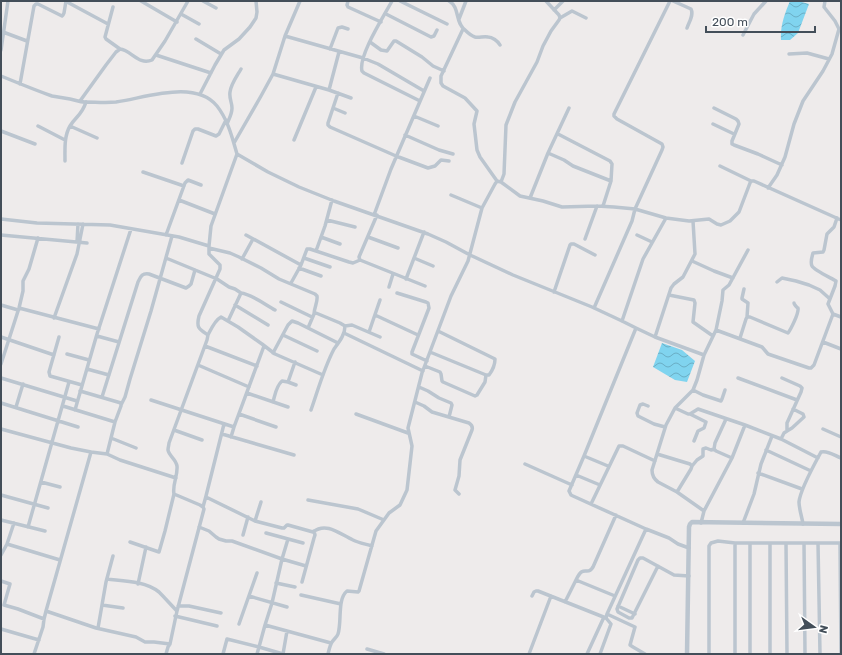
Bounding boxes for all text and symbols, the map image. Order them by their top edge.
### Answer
scale bar [706,8,815,34]
text: 200 m [712,15,748,29]
north arrow [794,607,834,647]
text: N [816,624,830,635]

